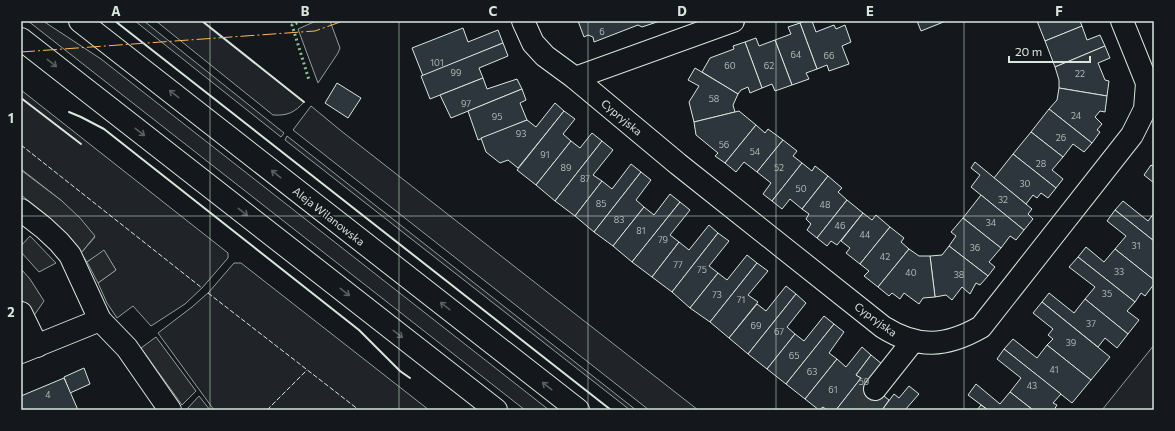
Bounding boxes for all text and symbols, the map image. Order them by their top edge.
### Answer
text: A [111,3,121,19]
text: B [301,3,310,19]
text: C [489,3,498,19]
text: D [677,3,687,19]
text: E [866,3,874,19]
text: F [1055,3,1063,19]
house number: 6 [599,26,605,37]
scale bar [1009,38,1090,64]
text: 20 m [1015,44,1042,58]
house number: 64 [791,49,802,60]
house number: 66 [824,50,834,61]
house number: 101 [430,57,444,68]
one-way arrow [46,58,57,67]
house number: 60 [724,60,736,71]
house number: 62 [764,60,774,71]
house number: 99 [451,67,461,78]
house number: 22 [1075,68,1085,79]
one-way arrow [168,90,179,99]
house number: 58 [709,93,719,104]
street label: Cypryjska [599,96,645,138]
house number: 97 [461,98,471,109]
text: 1 [8,110,14,126]
house number: 24 [1071,110,1082,121]
house number: 95 [492,111,502,122]
one-way arrow [135,127,146,136]
house number: 93 [516,128,526,139]
house number: 26 [1056,132,1066,143]
house number: 56 [719,139,729,150]
house number: 54 [750,146,761,157]
house number: 91 [540,149,550,160]
house number: 28 [1036,158,1046,169]
house number: 89 [561,162,571,173]
house number: 52 [774,162,784,173]
one-way arrow [271,170,282,179]
house number: 87 [580,173,590,184]
house number: 30 [1019,178,1031,189]
house number: 50 [795,183,807,194]
street label: Aleja Wilanowska [290,184,368,248]
house number: 32 [998,194,1008,205]
house number: 85 [596,198,606,209]
house number: 48 [820,199,830,210]
one-way arrow [237,207,248,216]
house number: 83 [614,214,624,225]
house number: 34 [986,217,997,228]
house number: 46 [835,220,845,231]
house number: 81 [636,225,646,236]
house number: 44 [860,229,871,240]
house number: 79 [658,234,668,245]
house number: 31 [1132,240,1140,251]
house number: 36 [970,242,980,253]
house number: 42 [880,251,890,262]
house number: 77 [673,259,683,270]
house number: 75 [697,264,707,275]
house number: 33 [1114,266,1124,277]
house number: 40 [905,267,917,278]
house number: 38 [954,269,964,280]
one-way arrow [339,288,350,296]
house number: 35 [1102,288,1112,299]
house number: 73 [712,289,722,300]
house number: 71 [737,294,745,305]
street label: Cypryjska [852,299,900,339]
one-way arrow [439,302,450,310]
text: 2 [7,304,15,320]
house number: 37 [1086,318,1096,329]
house number: 69 [751,320,761,331]
house number: 67 [774,326,784,337]
one-way arrow [393,329,404,338]
house number: 39 [1066,337,1076,348]
house number: 65 [789,350,799,361]
house number: 41 [1050,364,1058,375]
house number: 63 [807,366,817,377]
house number: 59 [859,376,869,387]
house number: 43 [1027,380,1037,391]
one-way arrow [542,382,553,390]
house number: 61 [828,384,838,395]
house number: 4 [45,389,51,400]

